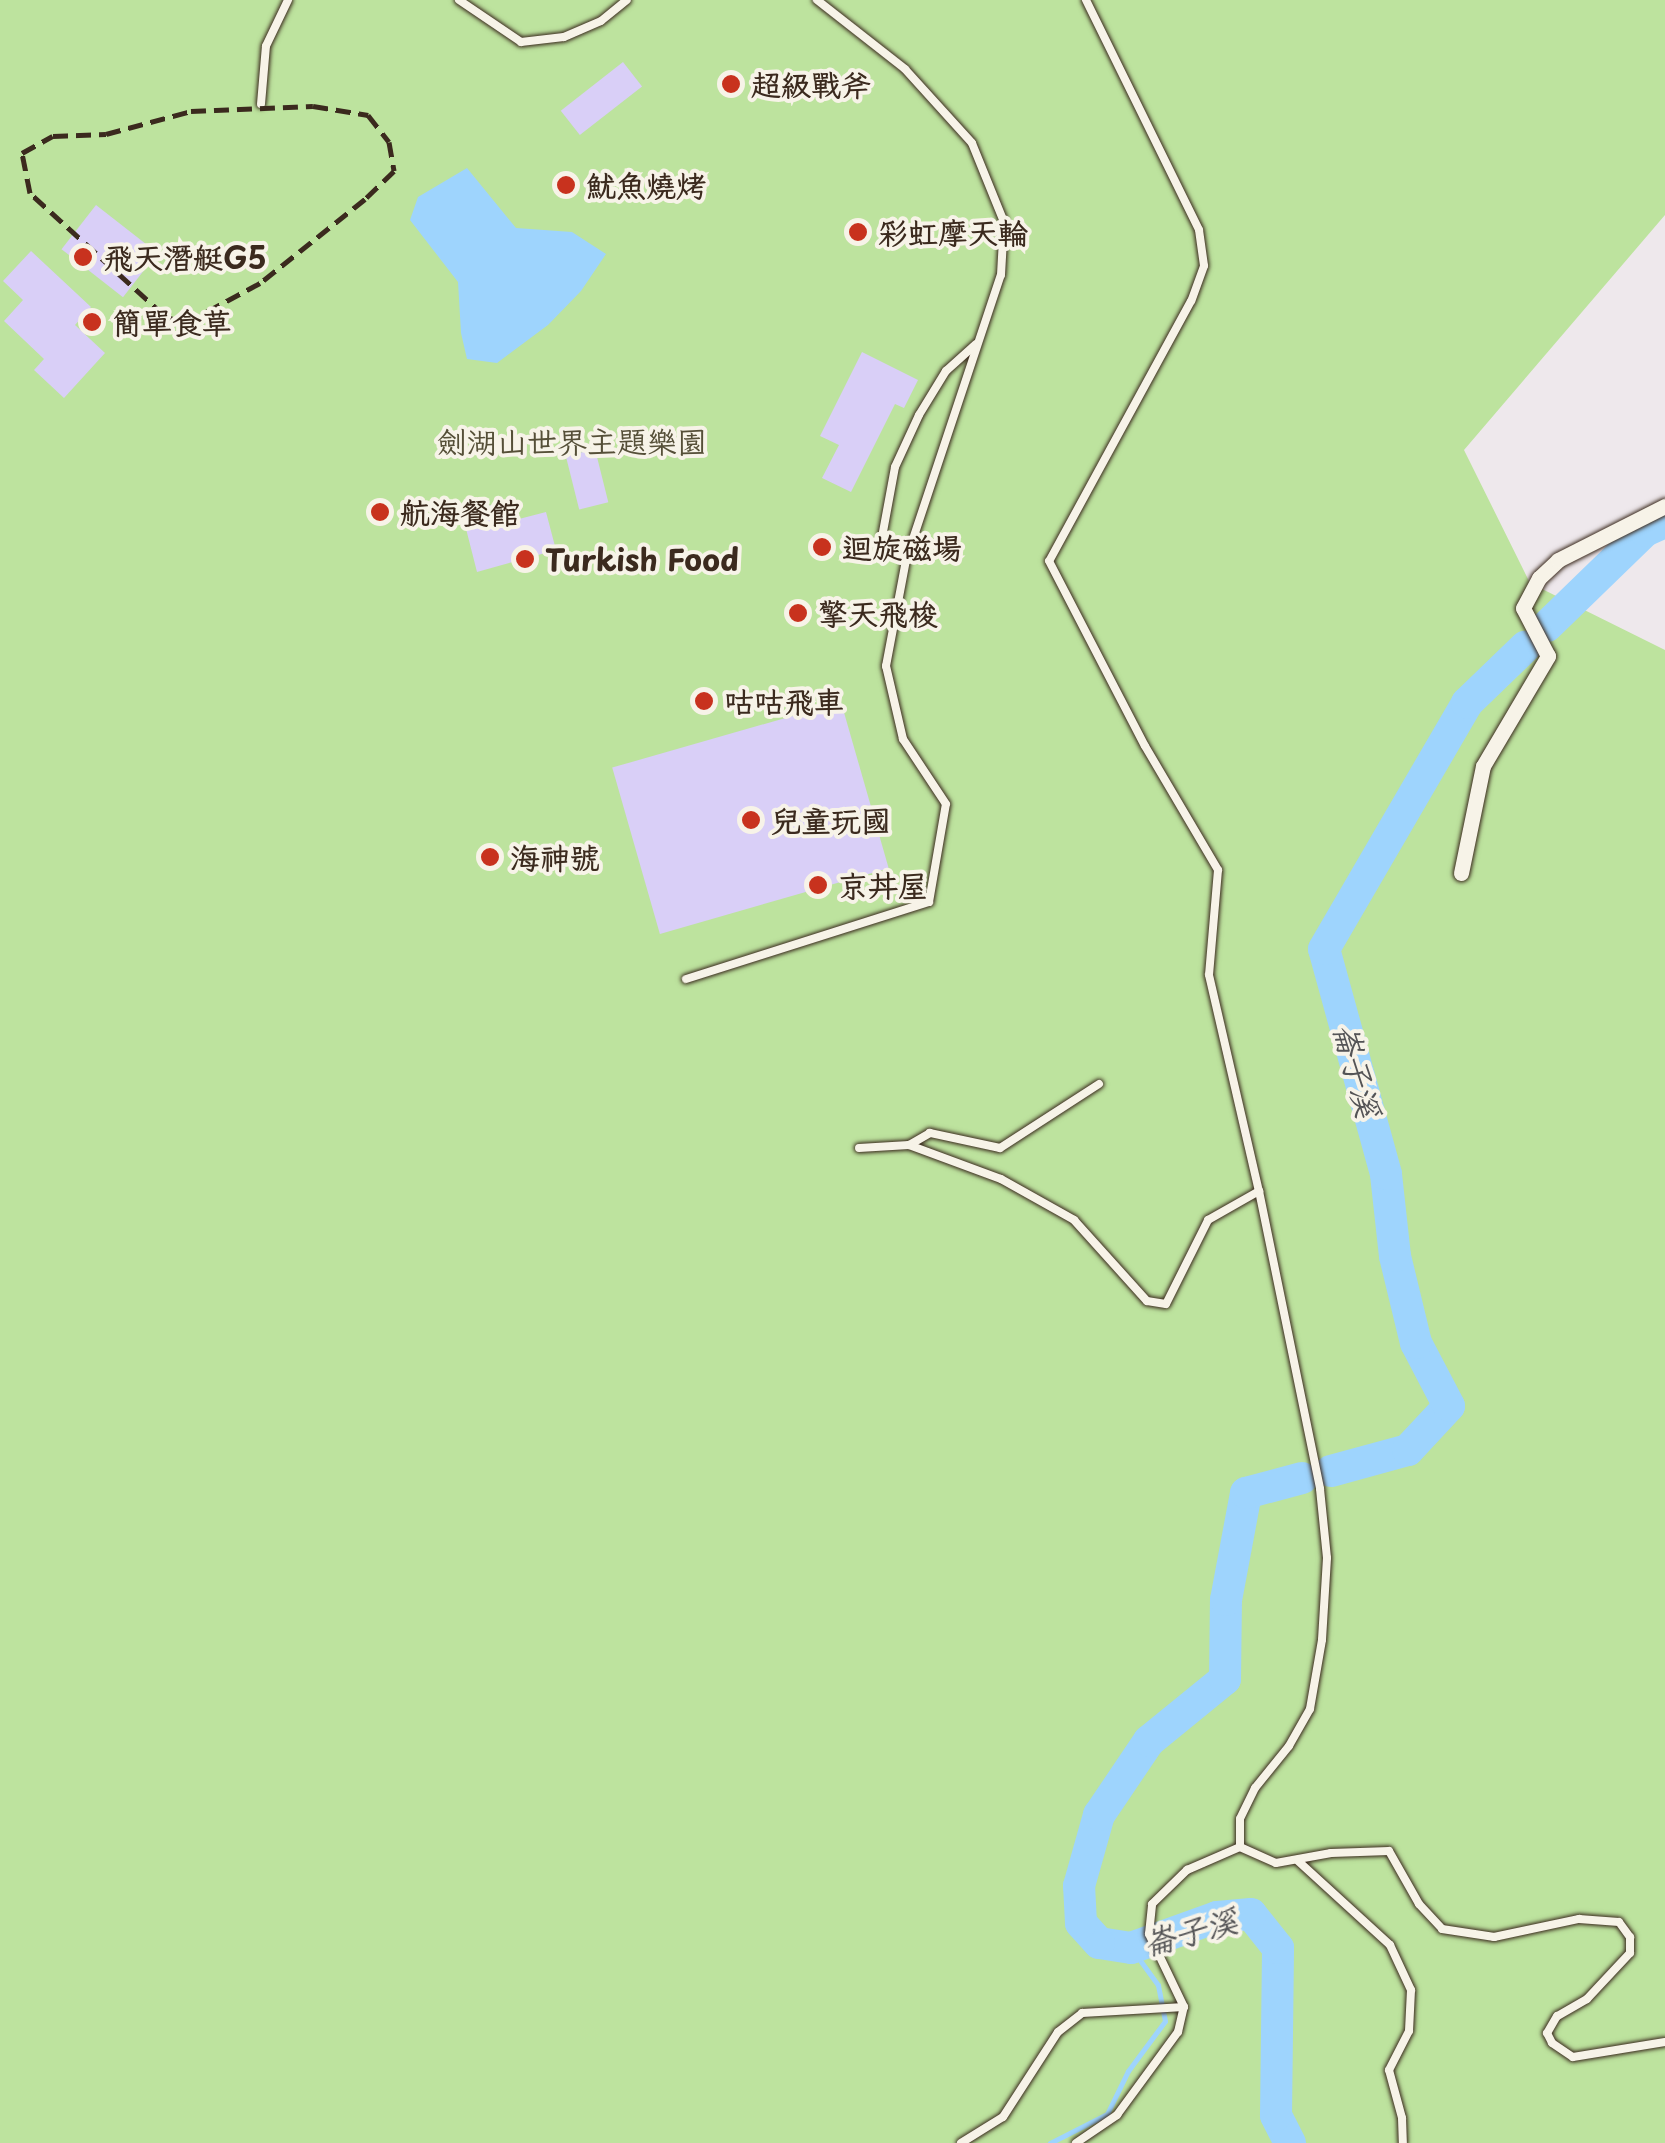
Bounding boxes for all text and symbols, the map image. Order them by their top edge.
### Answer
place label: 超級戰斧 [751,66,871,102]
marker: 超級戰斧 [720,73,742,95]
place label: 魷魚燒烤 [586,167,706,203]
marker: 魷魚燒烤 [555,174,577,196]
place label: 彩虹摩天輪 [878,214,1028,250]
marker: 彩虹摩天輪 [847,221,869,243]
place label: 飛天潛艇G5 [103,239,267,275]
marker: 飛天潛艇G5 [72,246,94,268]
place label: 簡單食草 [112,304,232,340]
marker: 簡單食草 [81,311,103,333]
park label: 劍湖山世界主題樂園 [437,423,707,459]
place label: 航海餐館 [400,494,520,530]
marker: 航海餐館 [369,501,391,523]
place label: 迴旋磁場 [842,529,962,565]
marker: 迴旋磁場 [811,536,833,558]
place label: Turkish Food [545,541,740,577]
marker: Turkish Food [514,548,536,570]
place label: 擎天飛梭 [818,595,938,631]
marker: 擎天飛梭 [787,602,809,624]
place label: 咕咕飛車 [724,683,844,719]
marker: 咕咕飛車 [693,690,715,712]
place label: 兒童玩國 [771,802,891,838]
marker: 兒童玩國 [740,809,762,831]
place label: 海神號 [510,839,600,875]
marker: 海神號 [479,846,501,868]
place label: 京丼屋 [838,867,928,903]
marker: 京丼屋 [807,874,829,896]
water label: 崙子溪 [1327,1019,1389,1121]
water label: 崙子溪 [1139,1900,1241,1962]

